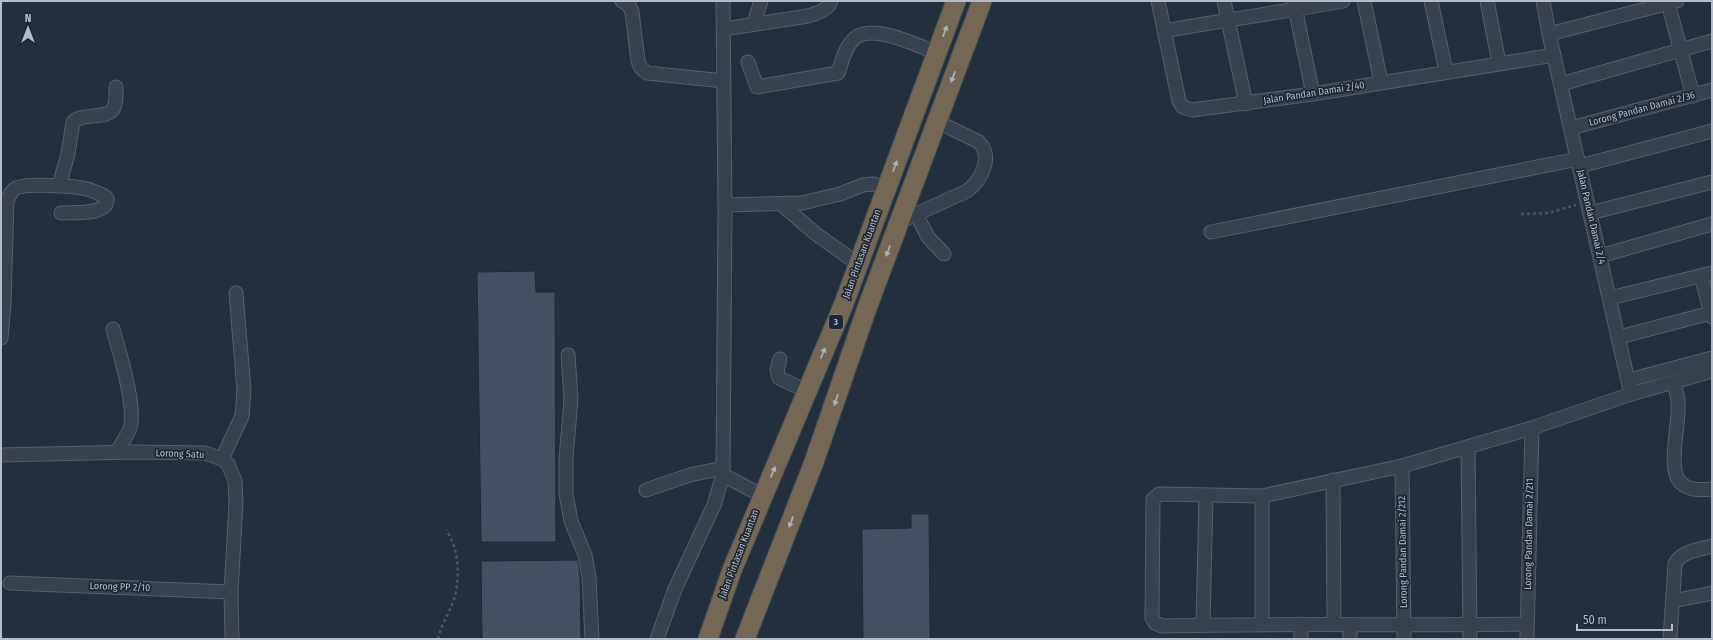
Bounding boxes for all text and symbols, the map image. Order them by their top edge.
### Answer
north arrow [8,8,48,48]
text: N [25,12,31,25]
one-way arrow [942,24,948,36]
one-way arrow [950,71,956,83]
street label: Jalan Pandan Damai 2/40 [1263,79,1365,107]
street label: Lorong Pandan Damai 2/36 [1588,89,1696,129]
one-way arrow [892,159,898,171]
street label: Jalan Pandan Damai 2/4 [1574,168,1608,266]
street label: Jalan Pintasan Kuantan [840,208,884,300]
one-way arrow [885,245,891,257]
road number: 3 [829,315,843,329]
one-way arrow [821,346,827,358]
one-way arrow [832,394,838,406]
street label: Lorong Satu [155,447,205,461]
one-way arrow [770,466,776,478]
street label: Lorong Pandan Damai 2/211 [1522,478,1536,590]
street label: Lorong Pandan Damai 2/212 [1396,495,1410,608]
street label: Jalan Pintasan Kuantan [716,508,762,600]
one-way arrow [788,517,794,529]
street label: Lorong PP 2/10 [89,580,151,594]
scale bar [1577,606,1672,632]
text: 50 m [1583,613,1607,627]

